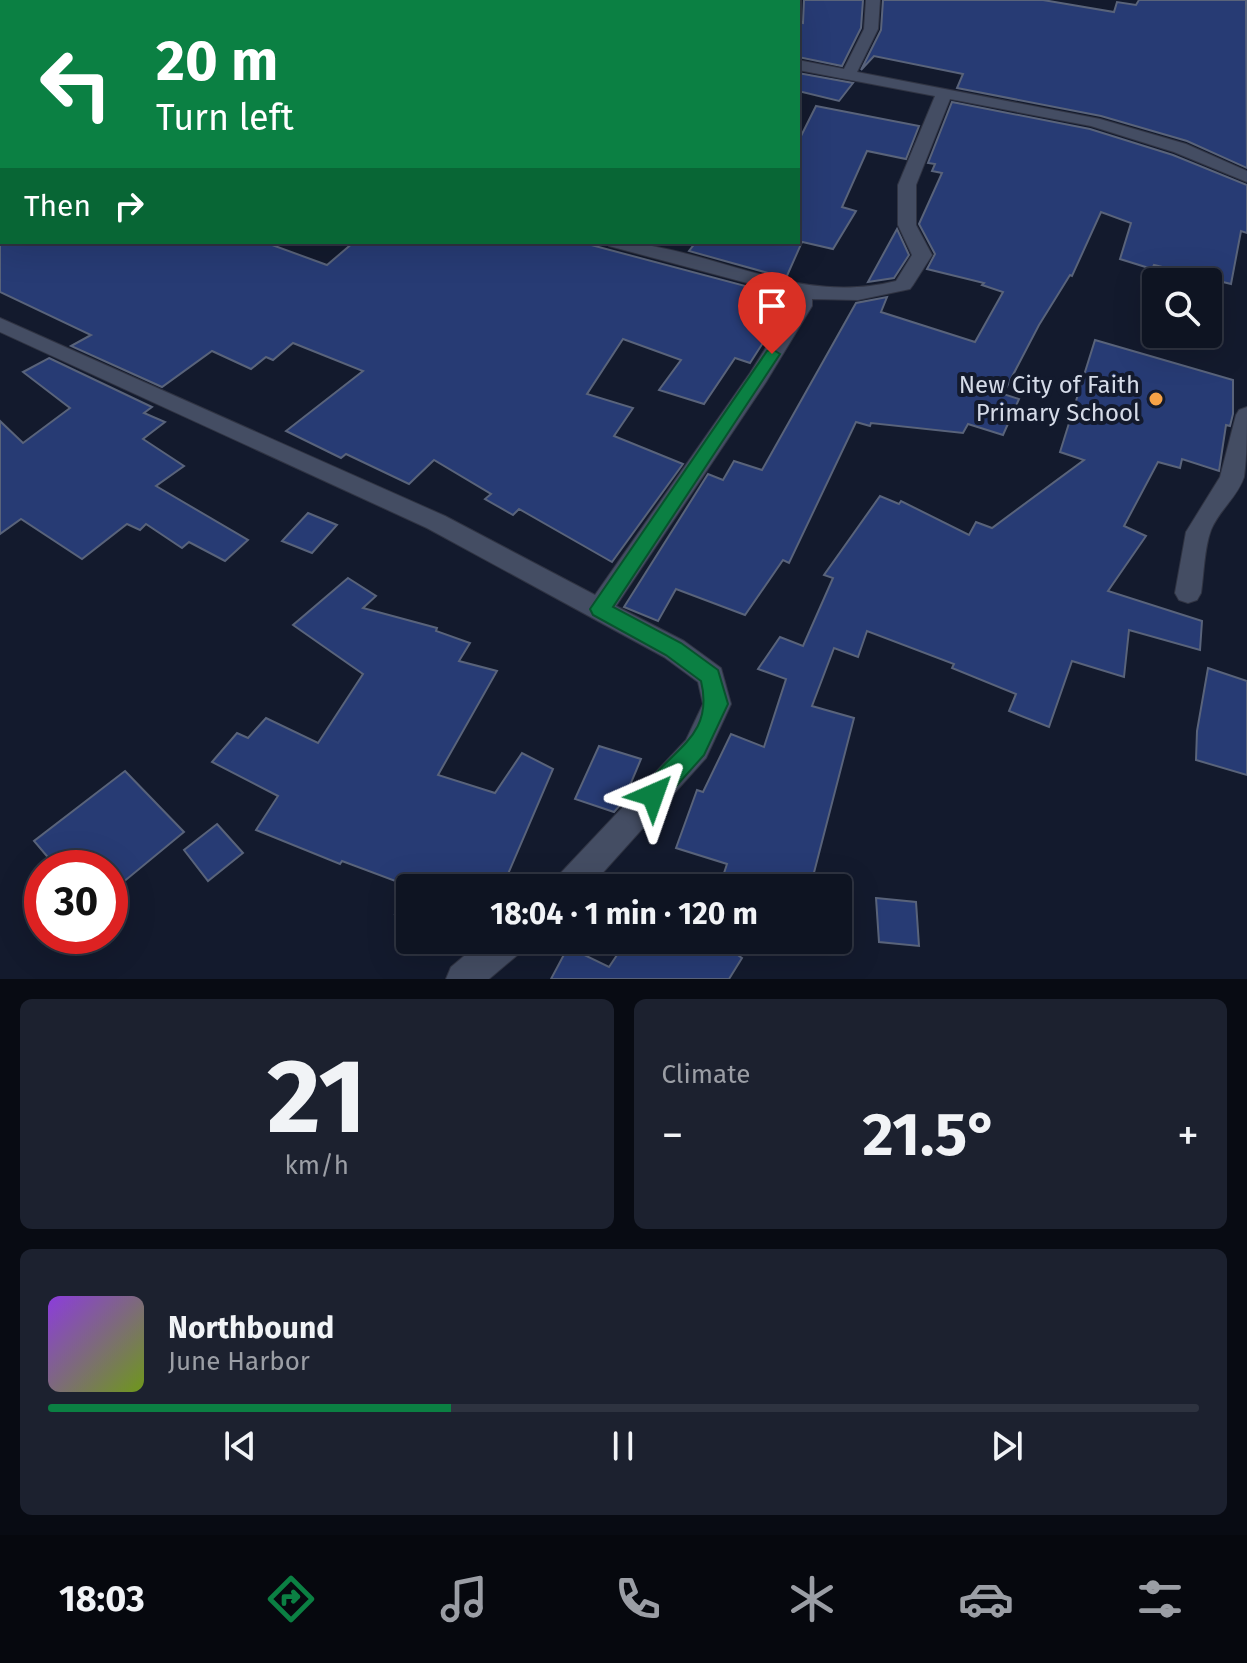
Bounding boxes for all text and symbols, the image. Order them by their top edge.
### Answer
text: 20 m [156,28,278,95]
icon: left [24,32,128,136]
text: Turn left [156,96,294,140]
icon: right [107,184,151,228]
text: Then [24,188,91,224]
map controls [1142,268,1222,348]
button: search [1142,268,1222,348]
pin [738,272,806,354]
icon: arrive [750,284,794,328]
place label: New City of Faith Primary School [959,371,1140,427]
marker: New City of Faith Primary School [1147,390,1165,408]
position arrow [611,753,695,837]
speed limit sign: 30 [24,850,128,954]
text: 18:04 · 1 min · 120 m [490,896,758,932]
text: 21 [267,1035,367,1160]
text: Climate [662,1059,750,1090]
text: 21.5° [863,1099,998,1171]
text: − [662,1109,684,1162]
text: + [1177,1109,1199,1162]
text: km/h [285,1150,349,1181]
text: Northbound [168,1310,334,1346]
text: June Harbor [168,1346,310,1377]
icon: previous [218,1424,262,1468]
icon: pause [601,1424,645,1468]
icon: next [985,1424,1029,1468]
icon: directions [263,1571,319,1627]
icon: music [436,1571,492,1627]
icon: phone [610,1571,666,1627]
icon: climate [784,1571,840,1627]
icon: car [958,1571,1014,1627]
icon: filters [1132,1571,1188,1627]
text: 18:03 [59,1577,145,1621]

